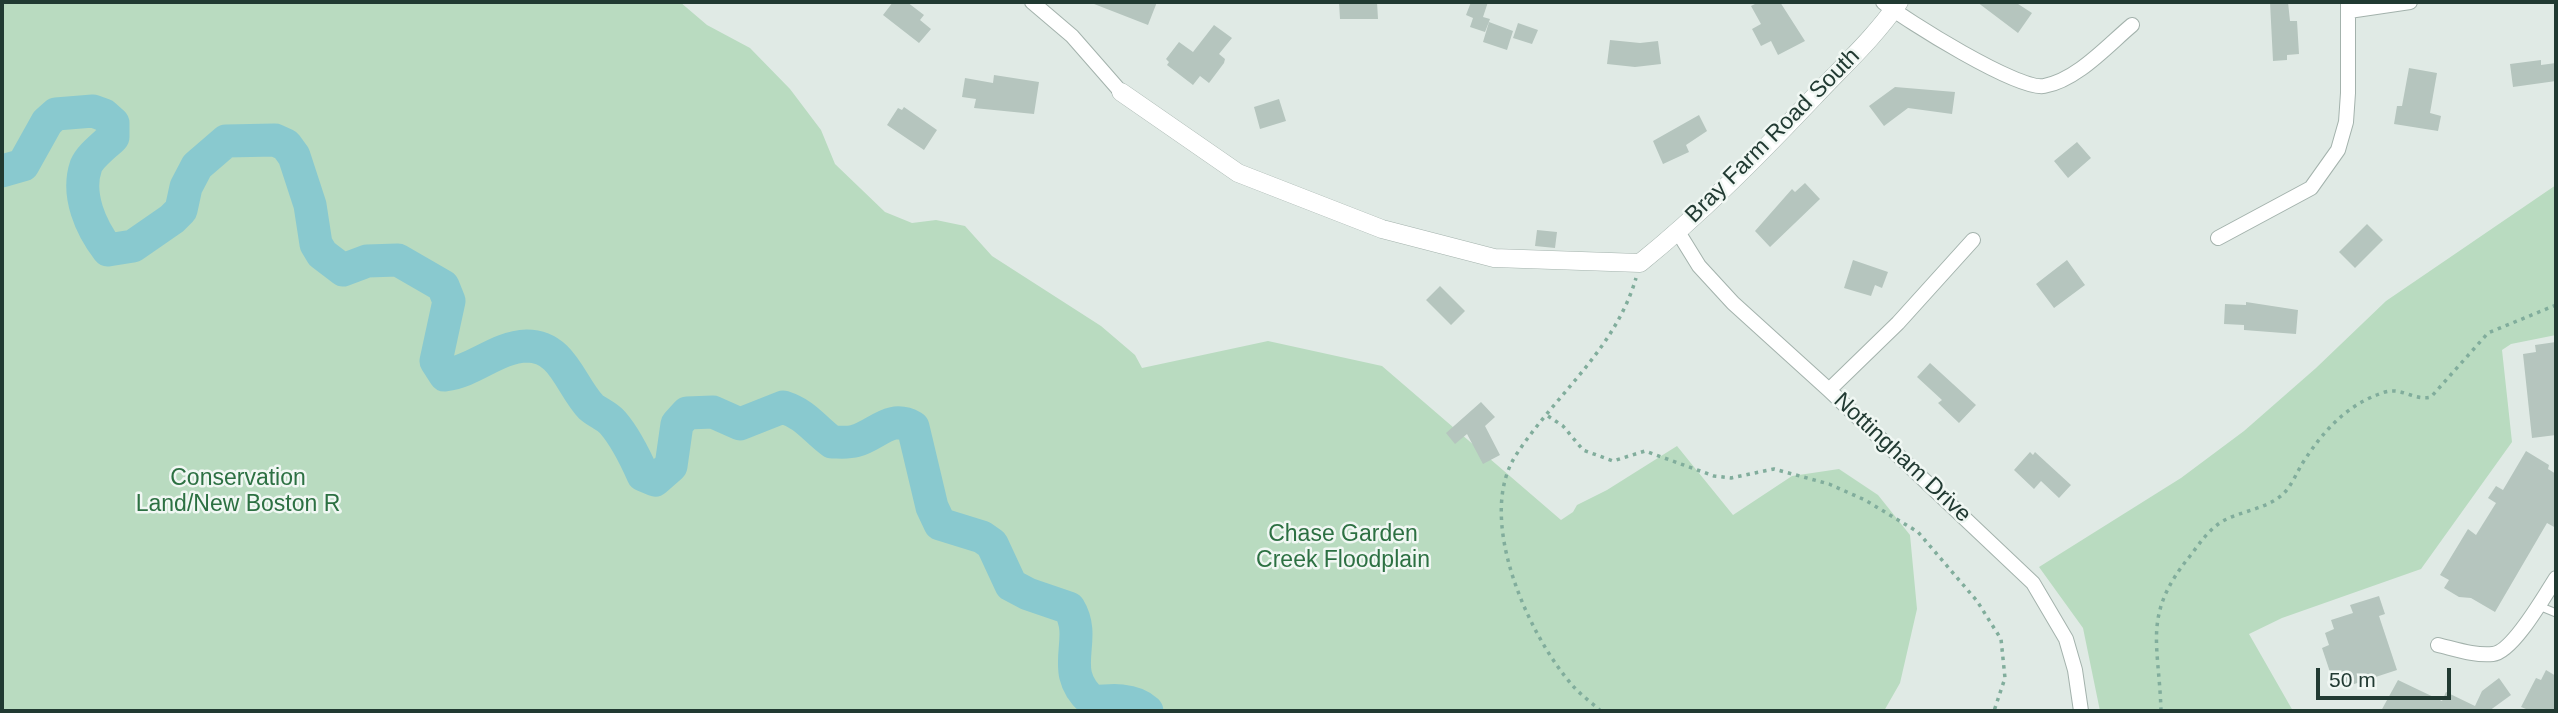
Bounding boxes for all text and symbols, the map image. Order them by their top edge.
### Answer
street label: Bray Farm Road South [1680,43,1866,229]
street label: Nottingham Drive [1828,387,1976,529]
park label: Conservation Land/New Boston R [136,465,340,519]
park label: Chase Garden Creek Floodplain [1256,521,1430,575]
scale bar [2320,654,2455,698]
text: 50 m [2329,668,2376,691]

